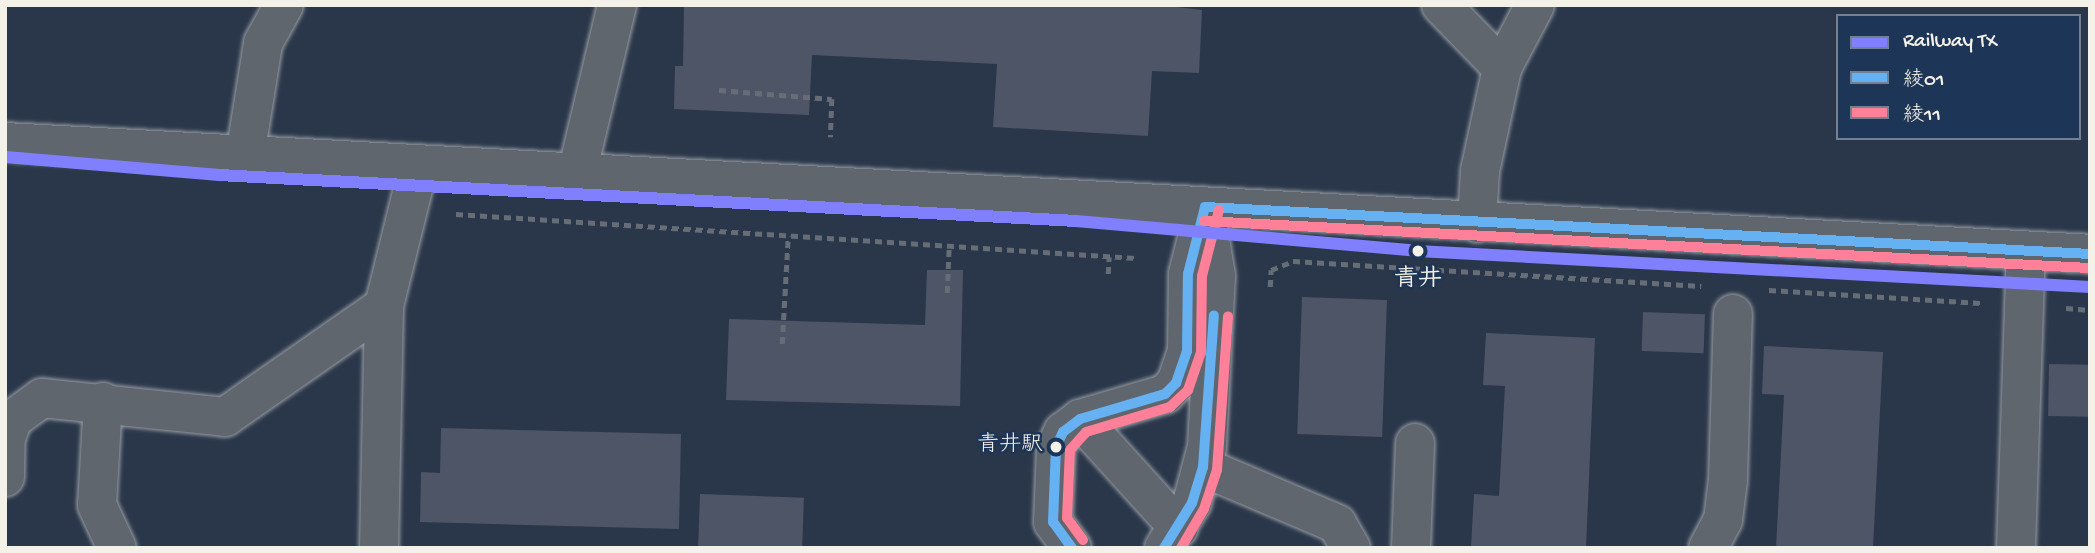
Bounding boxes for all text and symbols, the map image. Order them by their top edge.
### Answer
legend [1836,14,2081,140]
text: Railway TX [1903,30,1997,55]
text: 綾01 [1903,69,1944,94]
text: 綾11 [1903,104,1941,129]
marker: 青井 [1406,239,1430,263]
place label: 青井 [1394,267,1442,295]
place label: 青井駅 [977,434,1043,460]
marker: 青井駅 [1049,440,1063,454]

